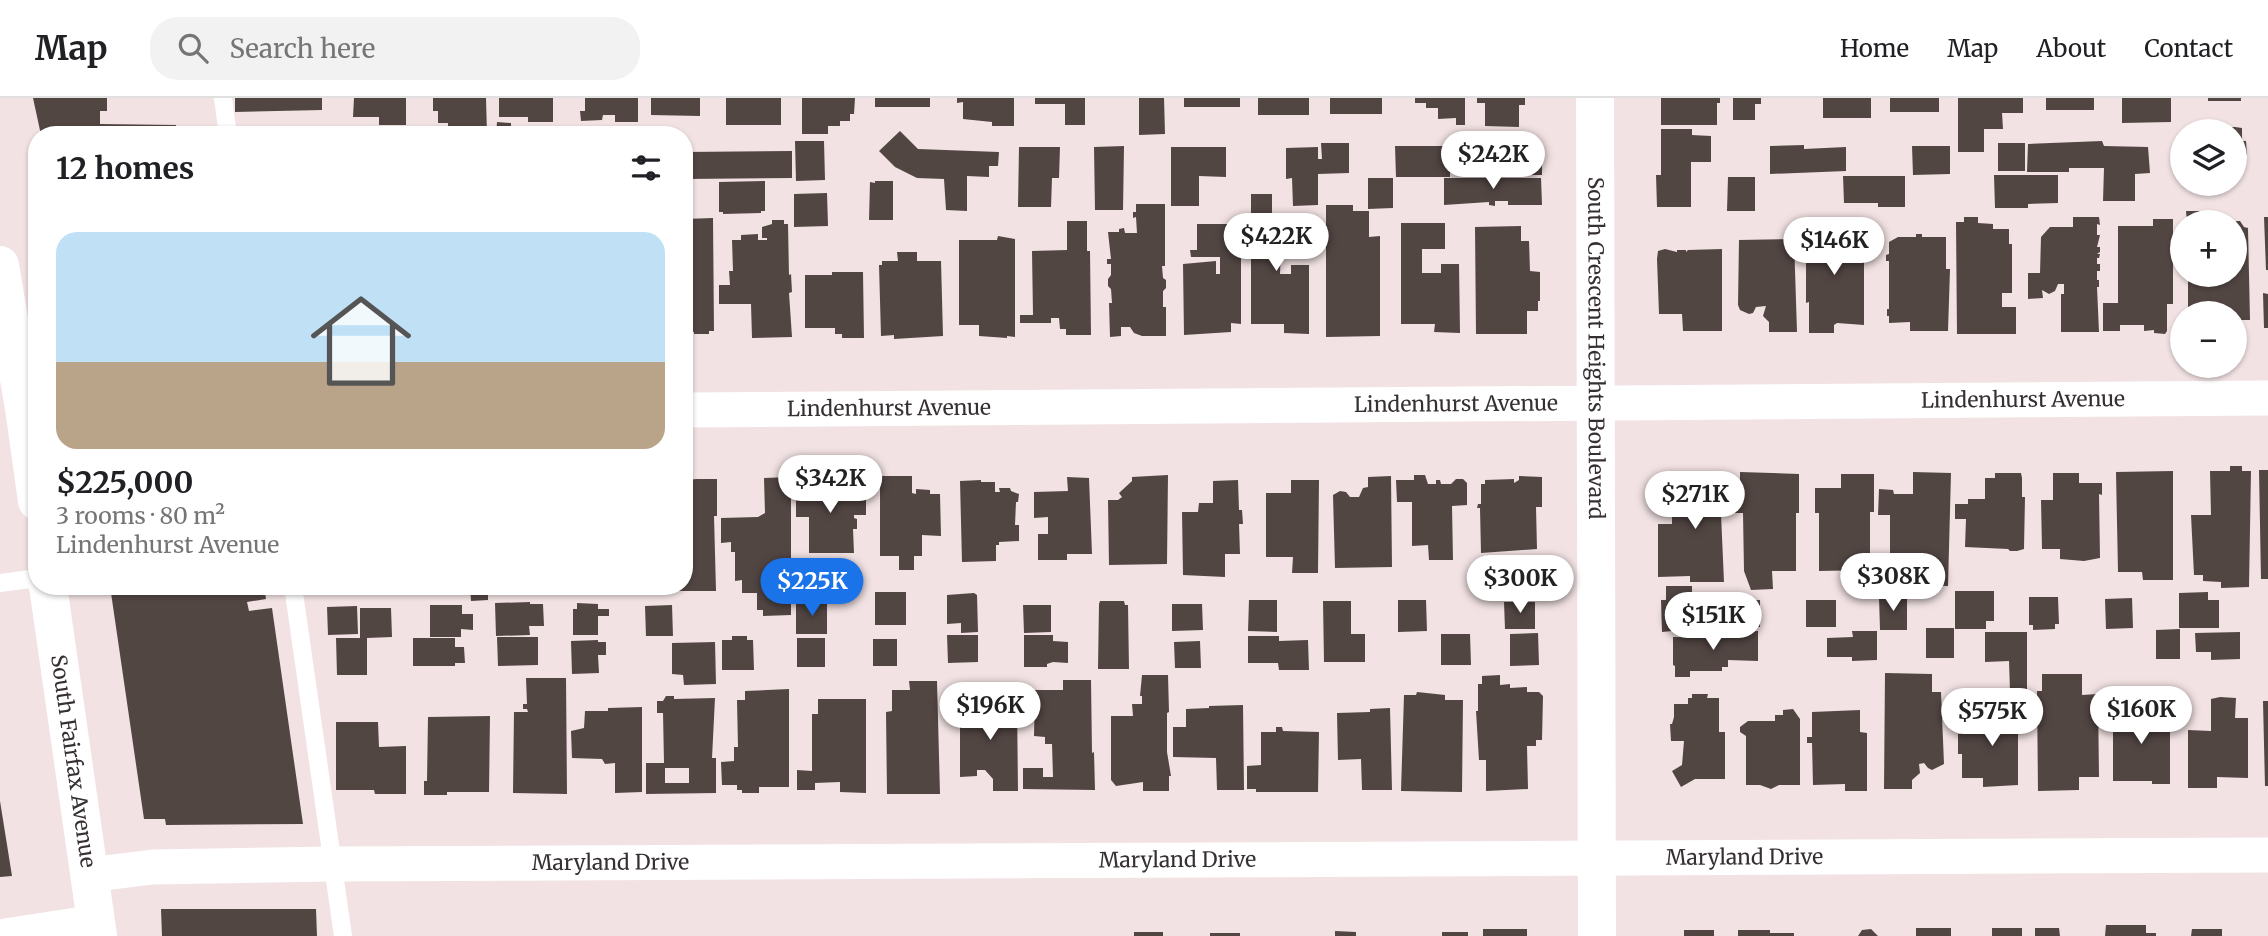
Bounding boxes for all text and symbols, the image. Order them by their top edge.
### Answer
search box [150,17,640,80]
text: Map [35,28,108,69]
icon: search [174,29,212,67]
text: Search here [230,32,375,65]
text: Home [1840,33,1909,64]
text: Map [1947,33,1998,64]
text: About [2036,33,2106,64]
text: Contact [2144,33,2233,64]
map controls [2170,119,2247,378]
button: layers [2170,119,2247,196]
pin: $242K [1444,132,1542,191]
text: $242K [1457,139,1529,168]
text: 12 homes [56,149,194,187]
icon: filters [627,149,665,187]
street label: South Crescent Heights Boulevard [1582,177,1610,520]
button: + [2170,210,2247,287]
pin: $422K [1227,214,1325,273]
pin: $146K [1785,218,1883,277]
text: $422K [1240,221,1312,250]
text: $146K [1799,225,1869,254]
icon: home [298,278,424,404]
button: − [2170,301,2247,378]
street label: Lindenhurst Avenue [1921,385,2125,414]
street label: Lindenhurst Avenue [1354,389,1558,418]
street label: Lindenhurst Avenue [787,394,991,422]
pin: $342K [781,456,879,515]
text: $225,000 [56,463,193,501]
text: $342K [794,463,866,492]
pin: $271K [1646,472,1744,531]
text: $271K [1661,479,1729,508]
text: 3 rooms · 80 m² [56,501,225,530]
text: Lindenhurst Avenue [56,530,279,559]
pin: $308K [1844,554,1942,613]
pin: $300K [1471,556,1569,615]
pin: $225K [763,559,861,618]
text: $308K [1856,561,1930,590]
text: $300K [1483,563,1557,592]
text: $225K [776,566,848,595]
pin: $151K [1664,592,1762,652]
text: $151K [1681,600,1745,629]
street label: South Fairfax Avenue [45,653,102,870]
pin: $196K [941,682,1039,742]
pin: $160K [2092,686,2190,746]
pin: $575K [1943,688,2041,748]
text: $196K [956,690,1024,719]
text: $160K [2106,694,2176,723]
text: $575K [1957,696,2027,725]
street label: Maryland Drive [1666,843,1823,871]
street label: Maryland Drive [1099,846,1256,873]
street label: Maryland Drive [532,848,689,876]

